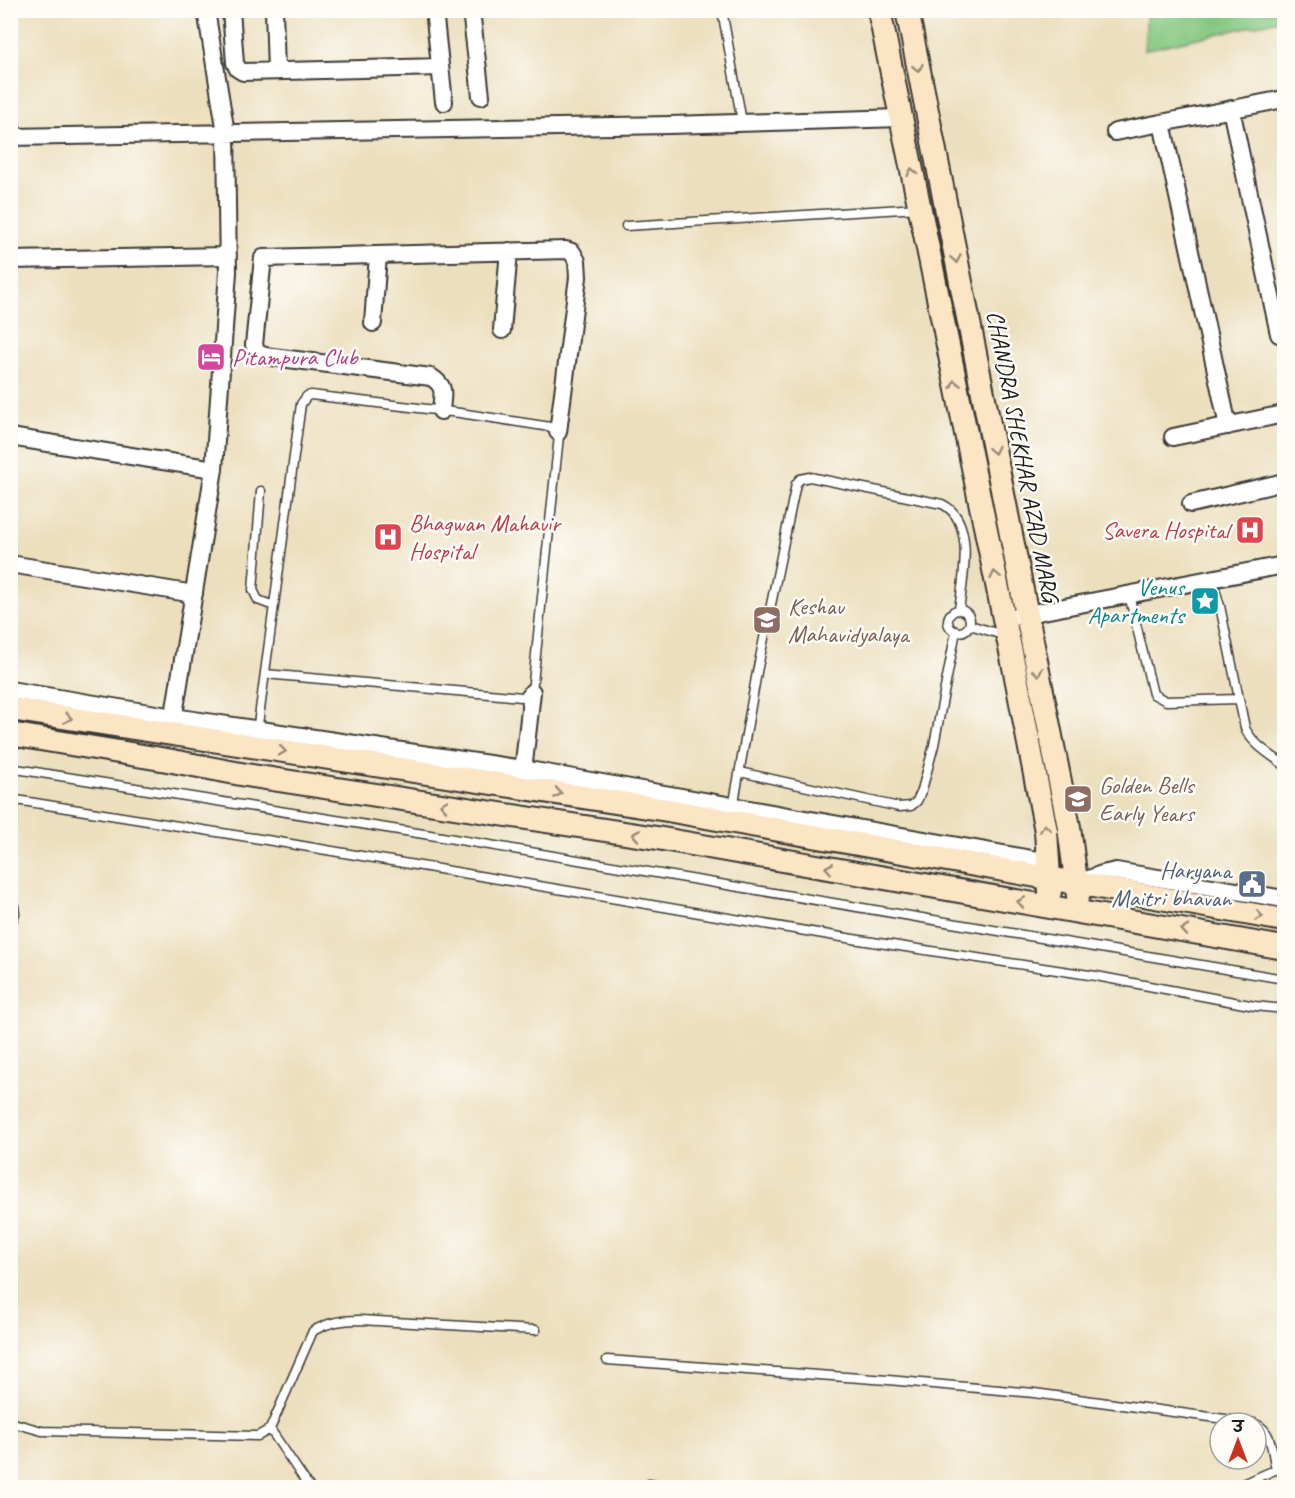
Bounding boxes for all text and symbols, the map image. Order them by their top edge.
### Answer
one-way arrow [911,63,924,73]
one-way arrow [906,167,919,177]
one-way arrow [949,254,962,264]
street label: CHANDRA SHEKHAR AZAD MARG [980,308,1066,607]
hotel icon: Pitampura Club [195,341,227,373]
place label: Pitampura Club [232,342,359,372]
one-way arrow [949,379,962,389]
one-way arrow [987,445,1000,455]
place label: Bhagwan Mahavir Hospital [409,508,562,566]
hospital icon: Savera Hospital [1234,514,1266,546]
place label: Savera Hospital [1102,515,1233,545]
hospital icon: Bhagwan Mahavir Hospital [372,521,404,553]
one-way arrow [989,570,1002,580]
place label: Venus Apartments [1088,572,1187,630]
place icon: Venus Apartments [1189,585,1221,617]
place label: Keshav Mahavidyalaya [788,591,911,649]
school or university icon: Keshav Mahavidyalaya [751,604,783,636]
one-way arrow [1031,666,1044,676]
one-way arrow [64,712,73,724]
one-way arrow [277,744,286,756]
place label: Golden Bells Early Years [1099,770,1196,828]
school or university icon: Golden Bells Early Years [1062,783,1094,815]
one-way arrow [552,786,562,799]
one-way arrow [439,799,449,812]
one-way arrow [1039,823,1051,832]
one-way arrow [632,829,641,841]
place label: Haryana Maitri bhavan [1111,855,1233,913]
one-way arrow [824,862,834,875]
public building icon: Haryana Maitri bhavan [1236,868,1268,900]
one-way arrow [1016,896,1026,909]
one-way arrow [1254,909,1264,922]
one-way arrow [1181,925,1190,937]
north arrow [1208,1411,1268,1471]
text: उ [1231,1417,1245,1437]

